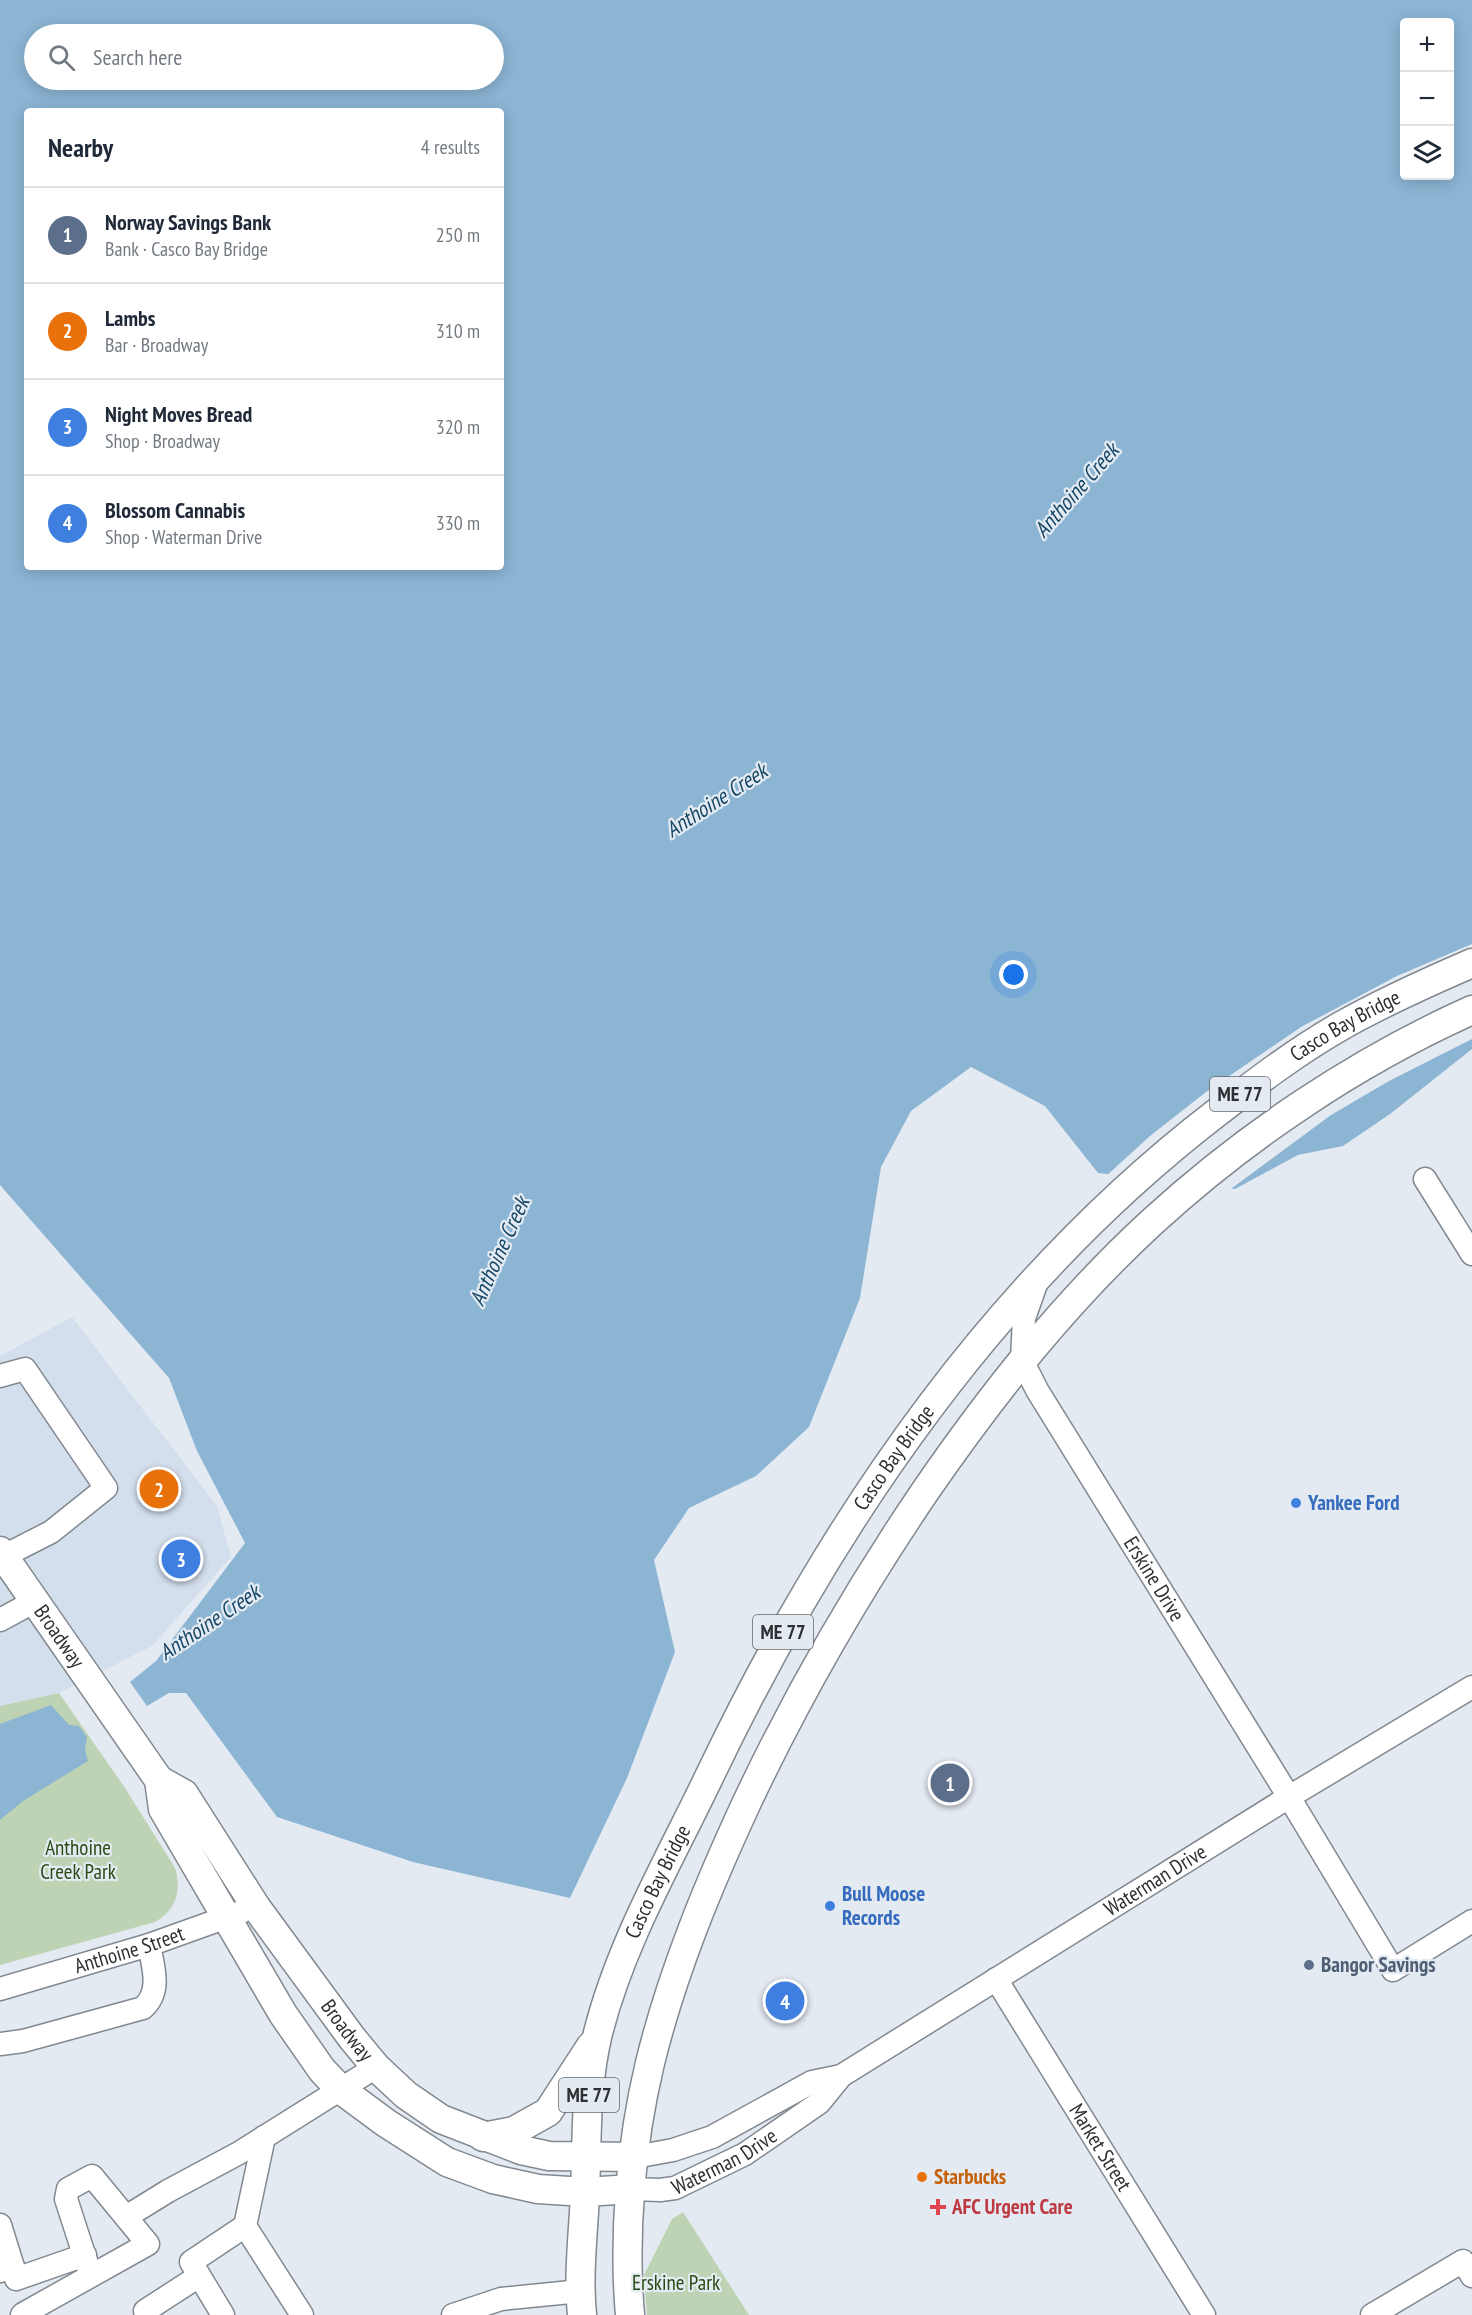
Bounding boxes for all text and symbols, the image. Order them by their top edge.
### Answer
map controls [1400,18,1454,180]
button: + [1400,18,1454,72]
search box [24,24,504,90]
icon: search [45,41,78,74]
text: Search here [93,43,182,71]
button: − [1400,72,1454,126]
button: layers [1400,126,1454,180]
text: Nearby [48,131,113,164]
text: 4 results [421,134,480,160]
text: Norway Savings Bank [105,208,271,236]
text: 1 [63,222,72,248]
text: 250 m [436,222,480,248]
text: Bank · Casco Bay Bridge [105,236,268,262]
text: Lambs [105,304,155,332]
text: 2 [63,318,72,344]
text: 310 m [436,318,480,344]
text: Bar · Broadway [105,332,208,358]
text: Night Moves Bread [105,400,252,428]
text: 3 [63,414,72,440]
text: 320 m [436,414,480,440]
text: Shop · Broadway [105,428,220,454]
water label: Anthoine Creek [1027,435,1126,543]
text: Blossom Cannabis [105,496,245,524]
text: 4 [63,510,72,536]
text: 330 m [436,510,480,536]
text: Shop · Waterman Drive [105,524,262,550]
water label: Anthoine Creek [660,755,774,843]
your location [999,960,1028,989]
street label: Casco Bay Bridge [1285,983,1405,1067]
road number: ME 77 [1210,1077,1270,1111]
water label: Anthoine Creek [463,1190,536,1310]
street label: Casco Bay Bridge [847,1399,940,1515]
pin: 2 [140,1466,178,1512]
place label: Yankee Ford [1307,1489,1400,1516]
marker: Yankee Ford [1289,1496,1303,1510]
street label: Erskine Drive [1118,1531,1191,1626]
pin: 3 [162,1536,201,1582]
water label: Anthoine Creek [153,1577,267,1666]
street label: Broadway [28,1599,91,1673]
road number: ME 77 [753,1615,813,1649]
pin: 1 [930,1760,970,1806]
street label: Casco Bay Bridge [619,1820,696,1942]
park label: Anthoine Creek Park [40,1834,116,1885]
street label: Waterman Drive [1099,1838,1211,1922]
place label: Bull Moose Records [842,1880,925,1931]
marker: Bull Moose Records [823,1899,837,1913]
street label: Anthoine Street [71,1919,188,1979]
place label: Bangor Savings [1321,1951,1436,1978]
marker: Bangor Savings [1302,1958,1316,1972]
pin: 4 [766,1978,804,2024]
street label: Broadway [315,1994,380,2067]
road number: ME 77 [559,2078,619,2112]
street label: Market Street [1063,2098,1138,2196]
street label: Waterman Drive [667,2122,782,2201]
place label: Starbucks [934,2163,1006,2190]
marker: Starbucks [915,2170,929,2184]
place label: AFC Urgent Care [951,2193,1073,2220]
marker: AFC Urgent Care [929,2198,947,2216]
park label: Erskine Park [632,2269,720,2296]

